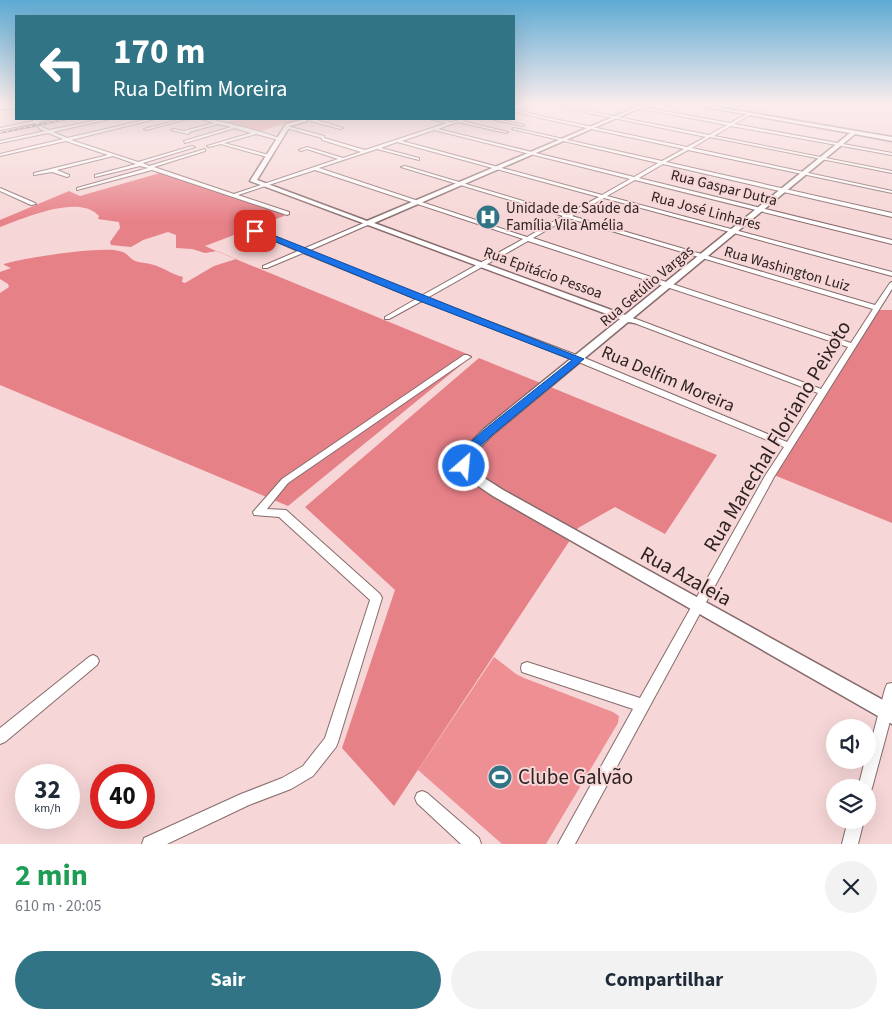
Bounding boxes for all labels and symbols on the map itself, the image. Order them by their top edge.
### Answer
street label: Rua Gaspar Dutra [669,165,779,211]
street label: Rua José Linhares [649,186,763,236]
place label: Unidade de Saúde da Família Vila Amélia [506,198,639,236]
hospital icon: Unidade de Saúde da Família Vila Amélia [475,204,501,230]
pin [234,210,276,252]
street label: Rua Getúlio Vargas [595,240,699,332]
street label: Rua Washington Luiz [722,241,852,297]
street label: Rua Epitácio Pessoa [481,242,605,304]
street label: Rua Marechal Floriano Peixoto [696,315,858,557]
street label: Rua Delfim Moreira [597,340,739,418]
position arrow [437,439,489,491]
street label: Rua Azaleia [635,539,737,613]
place label: Clube Galvão [518,762,633,792]
speed limit sign: 40 [90,764,155,829]
sports icon: Clube Galvão [487,764,513,790]

